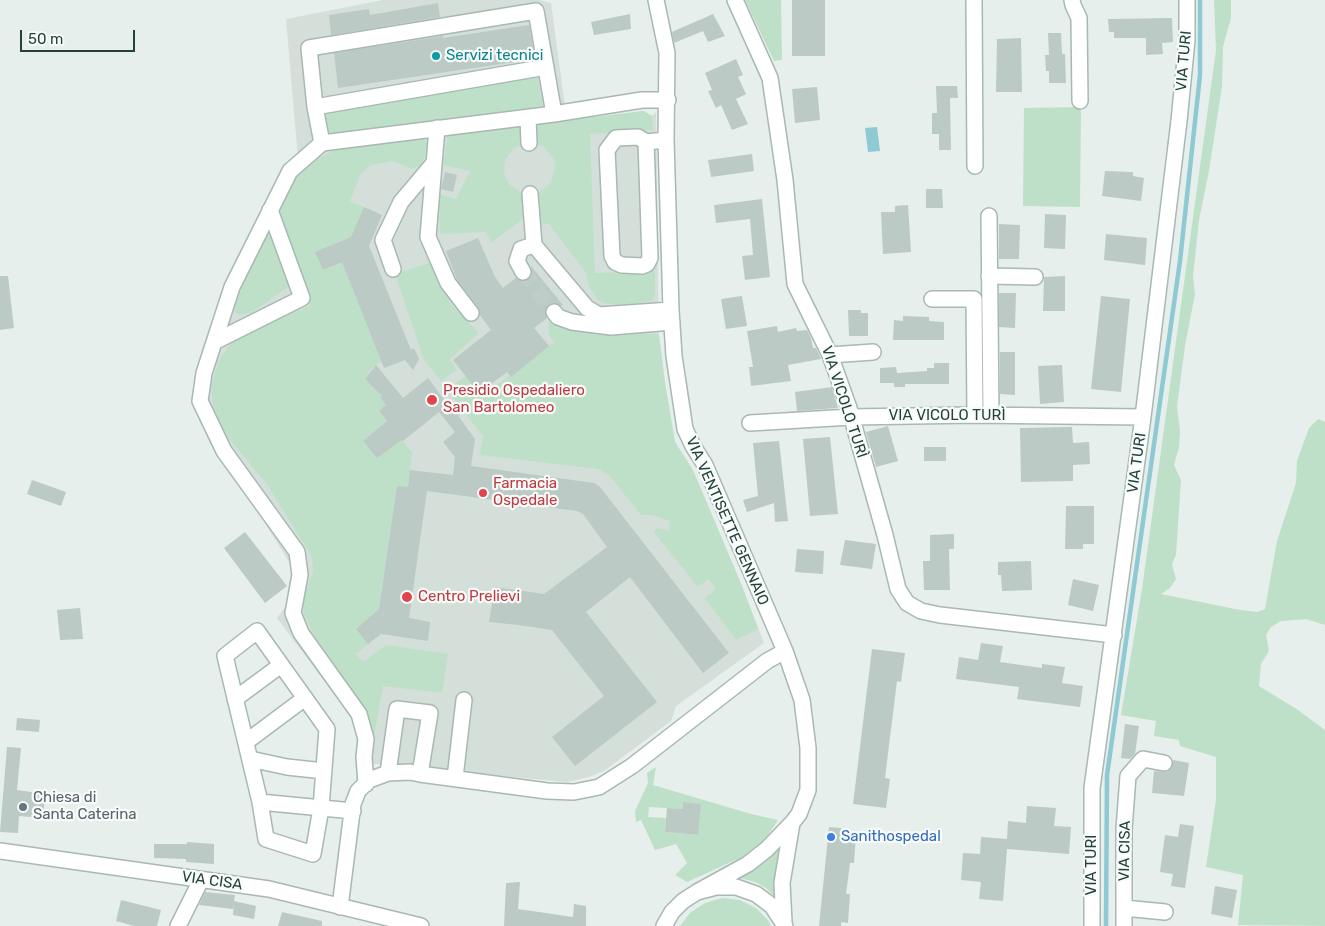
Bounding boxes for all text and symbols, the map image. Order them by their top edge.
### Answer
scale bar [22,20,138,52]
text: 50 m [28,30,63,48]
street label: VIA TURI [1172,30,1196,92]
place label: Servizi tecnici [446,47,543,65]
marker: Servizi tecnici [430,50,442,62]
street label: VIA VICOLO TURÌ [817,344,871,460]
place label: Presidio Ospedaliero San Bartolomeo [443,382,585,417]
marker: Presidio Ospedaliero San Bartolomeo [425,393,439,407]
street label: VIA VICOLO TURÌ [889,407,1005,425]
street label: VIA TURI [1124,432,1150,494]
street label: VIA VENTISETTE GENNAIO [682,434,772,608]
place label: Farmacia Ospedale [493,475,557,510]
marker: Farmacia Ospedale [477,487,489,499]
place label: Centro Prelievi [418,588,520,606]
marker: Centro Prelievi [400,590,414,604]
place label: Chiesa di Santa Caterina [33,789,137,824]
marker: Chiesa di Santa Caterina [17,801,29,813]
street label: VIA CISA [1115,820,1135,882]
place label: Sanithospedal [841,828,941,846]
marker: Sanithospedal [825,831,837,843]
street label: VIA TURI [1083,835,1101,895]
street label: VIA CISA [181,868,243,894]

